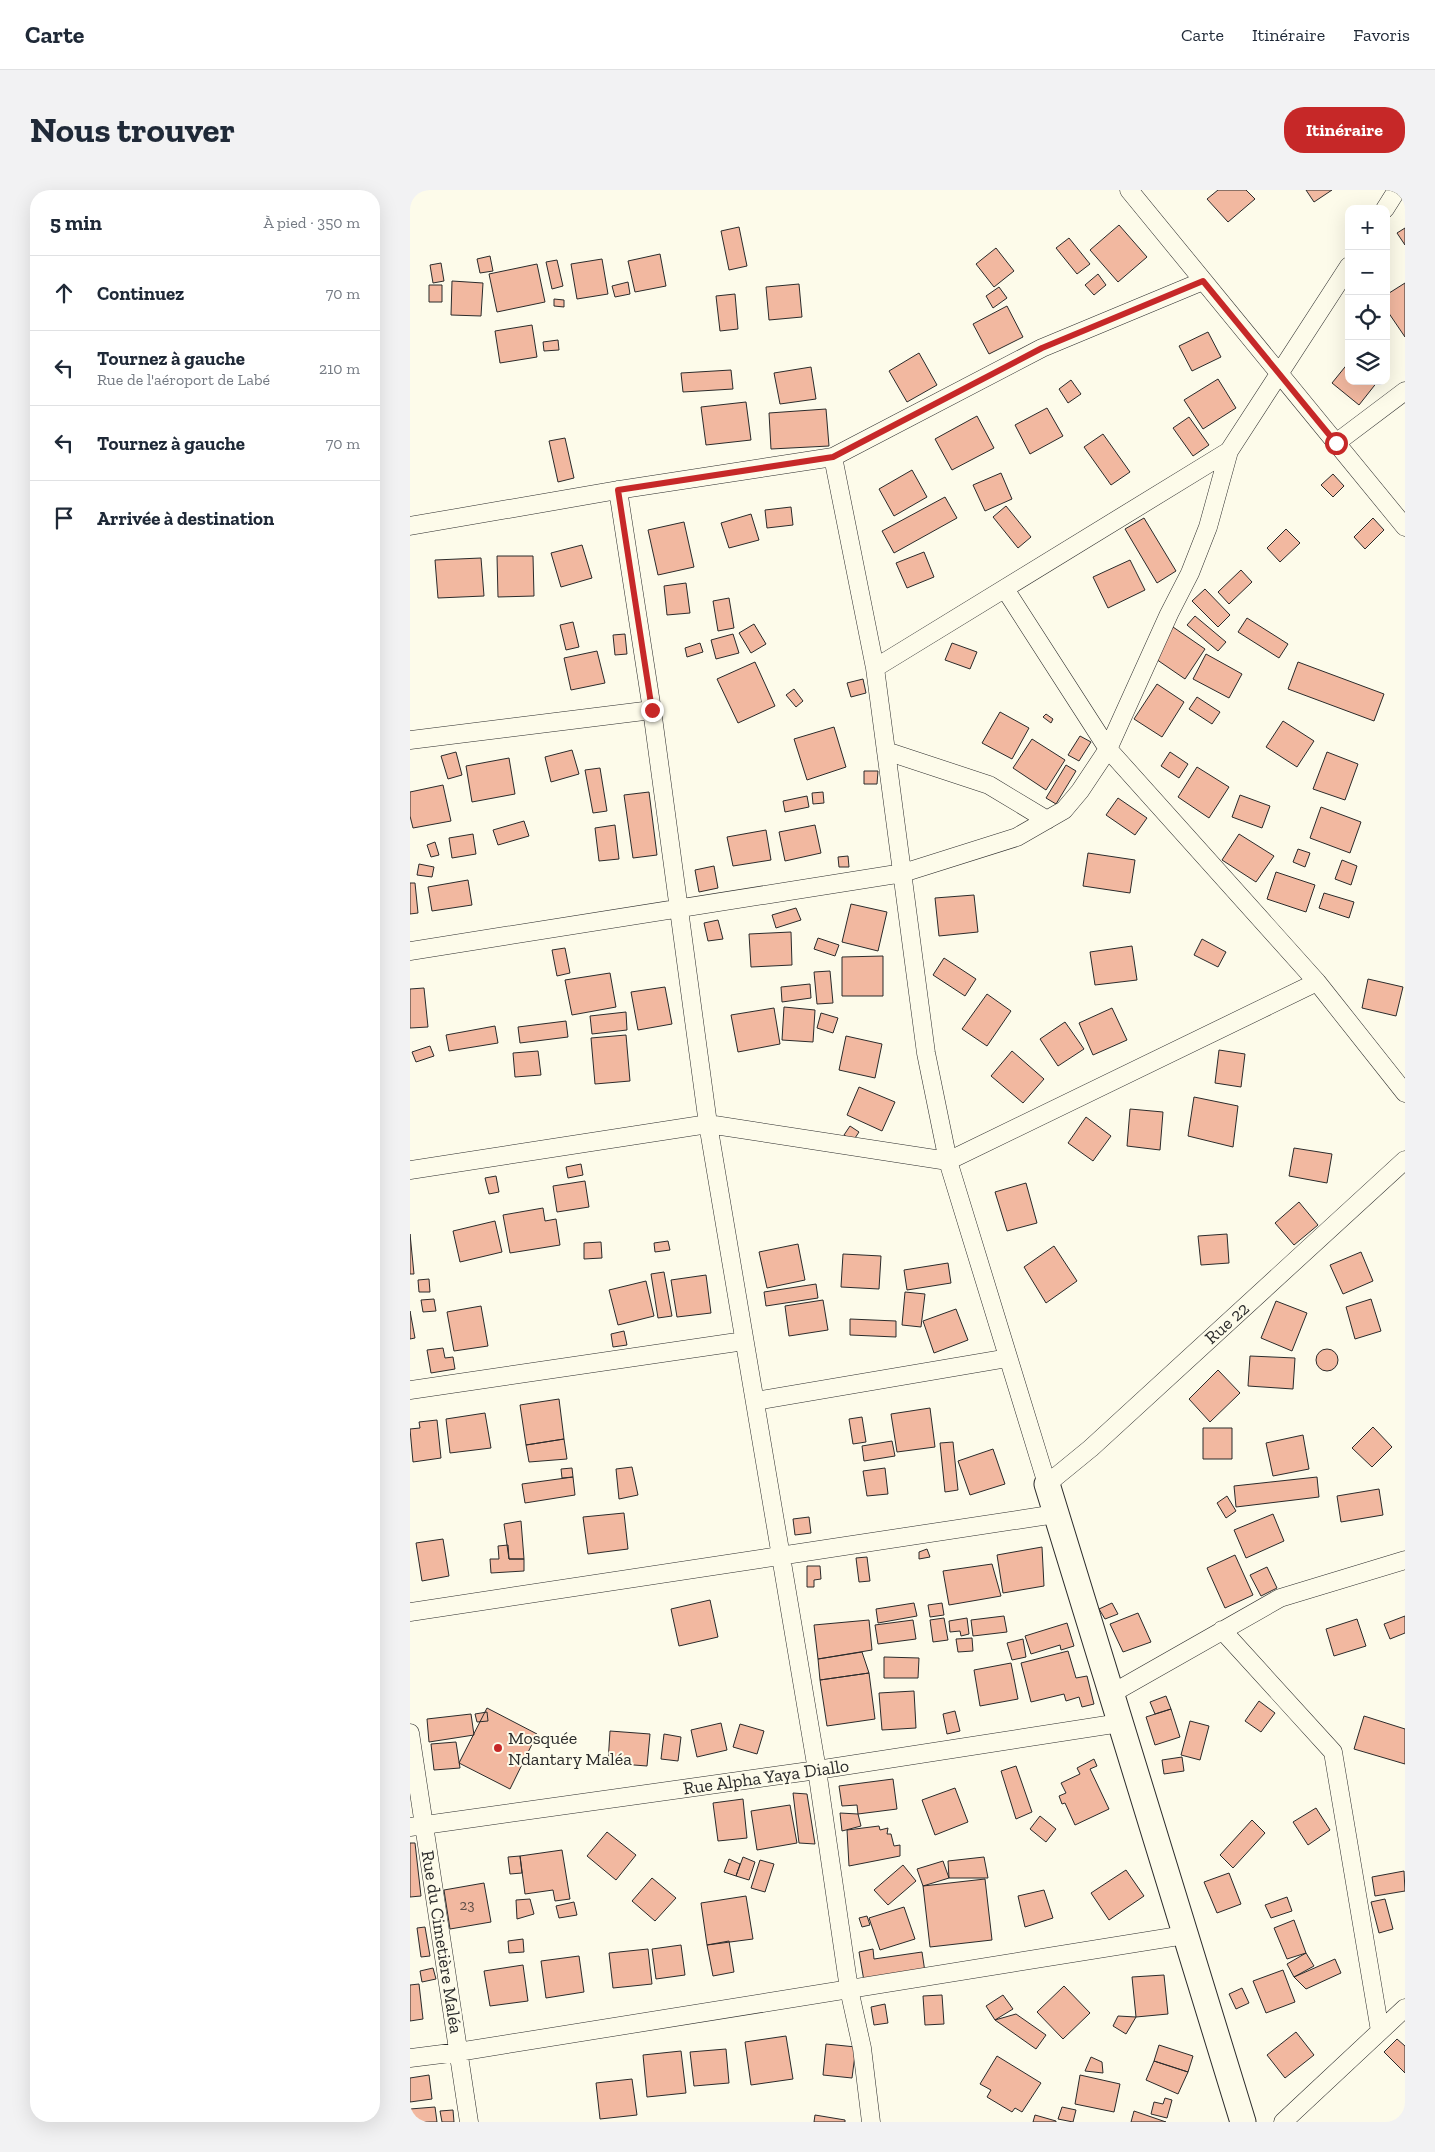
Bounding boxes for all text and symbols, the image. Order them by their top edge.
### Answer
text: Carte [25,20,84,49]
text: Carte [1181,24,1224,46]
text: Itinéraire [1252,24,1325,46]
text: Favoris [1353,24,1410,46]
button: Itinéraire [1284,107,1405,153]
text: Nous trouver [30,109,235,151]
map controls [1345,205,1390,385]
button: + [1345,205,1390,250]
text: 5 min [50,210,102,235]
text: À pied · 350 m [264,213,360,232]
button: − [1345,250,1390,295]
icon: ahead [50,279,78,307]
text: Continuez [97,282,184,305]
text: 70 m [326,284,360,303]
button: locate [1345,295,1390,340]
button: layers [1345,340,1390,385]
text: Tournez à gauche [97,347,245,370]
icon: left [50,354,78,382]
text: 210 m [319,359,360,378]
text: Rue de l'aéroport de Labé [97,370,270,389]
icon: left [50,429,78,457]
text: Tournez à gauche [97,432,245,455]
route start [1325,432,1348,455]
text: 70 m [326,434,360,453]
icon: arrive [50,504,78,532]
text: Arrivée à destination [97,507,274,530]
route end [641,699,664,722]
street label: Rue 22 [1200,1297,1254,1349]
place label: Mosquée Ndantary Maléa [508,1727,632,1770]
marker: Mosquée Ndantary Maléa [492,1742,504,1754]
street label: Rue Alpha Yaya Diallo [682,1754,850,1800]
street label: Rue du Cimetière Maléa [417,1849,467,2035]
house number: 23 [459,1896,475,1914]

